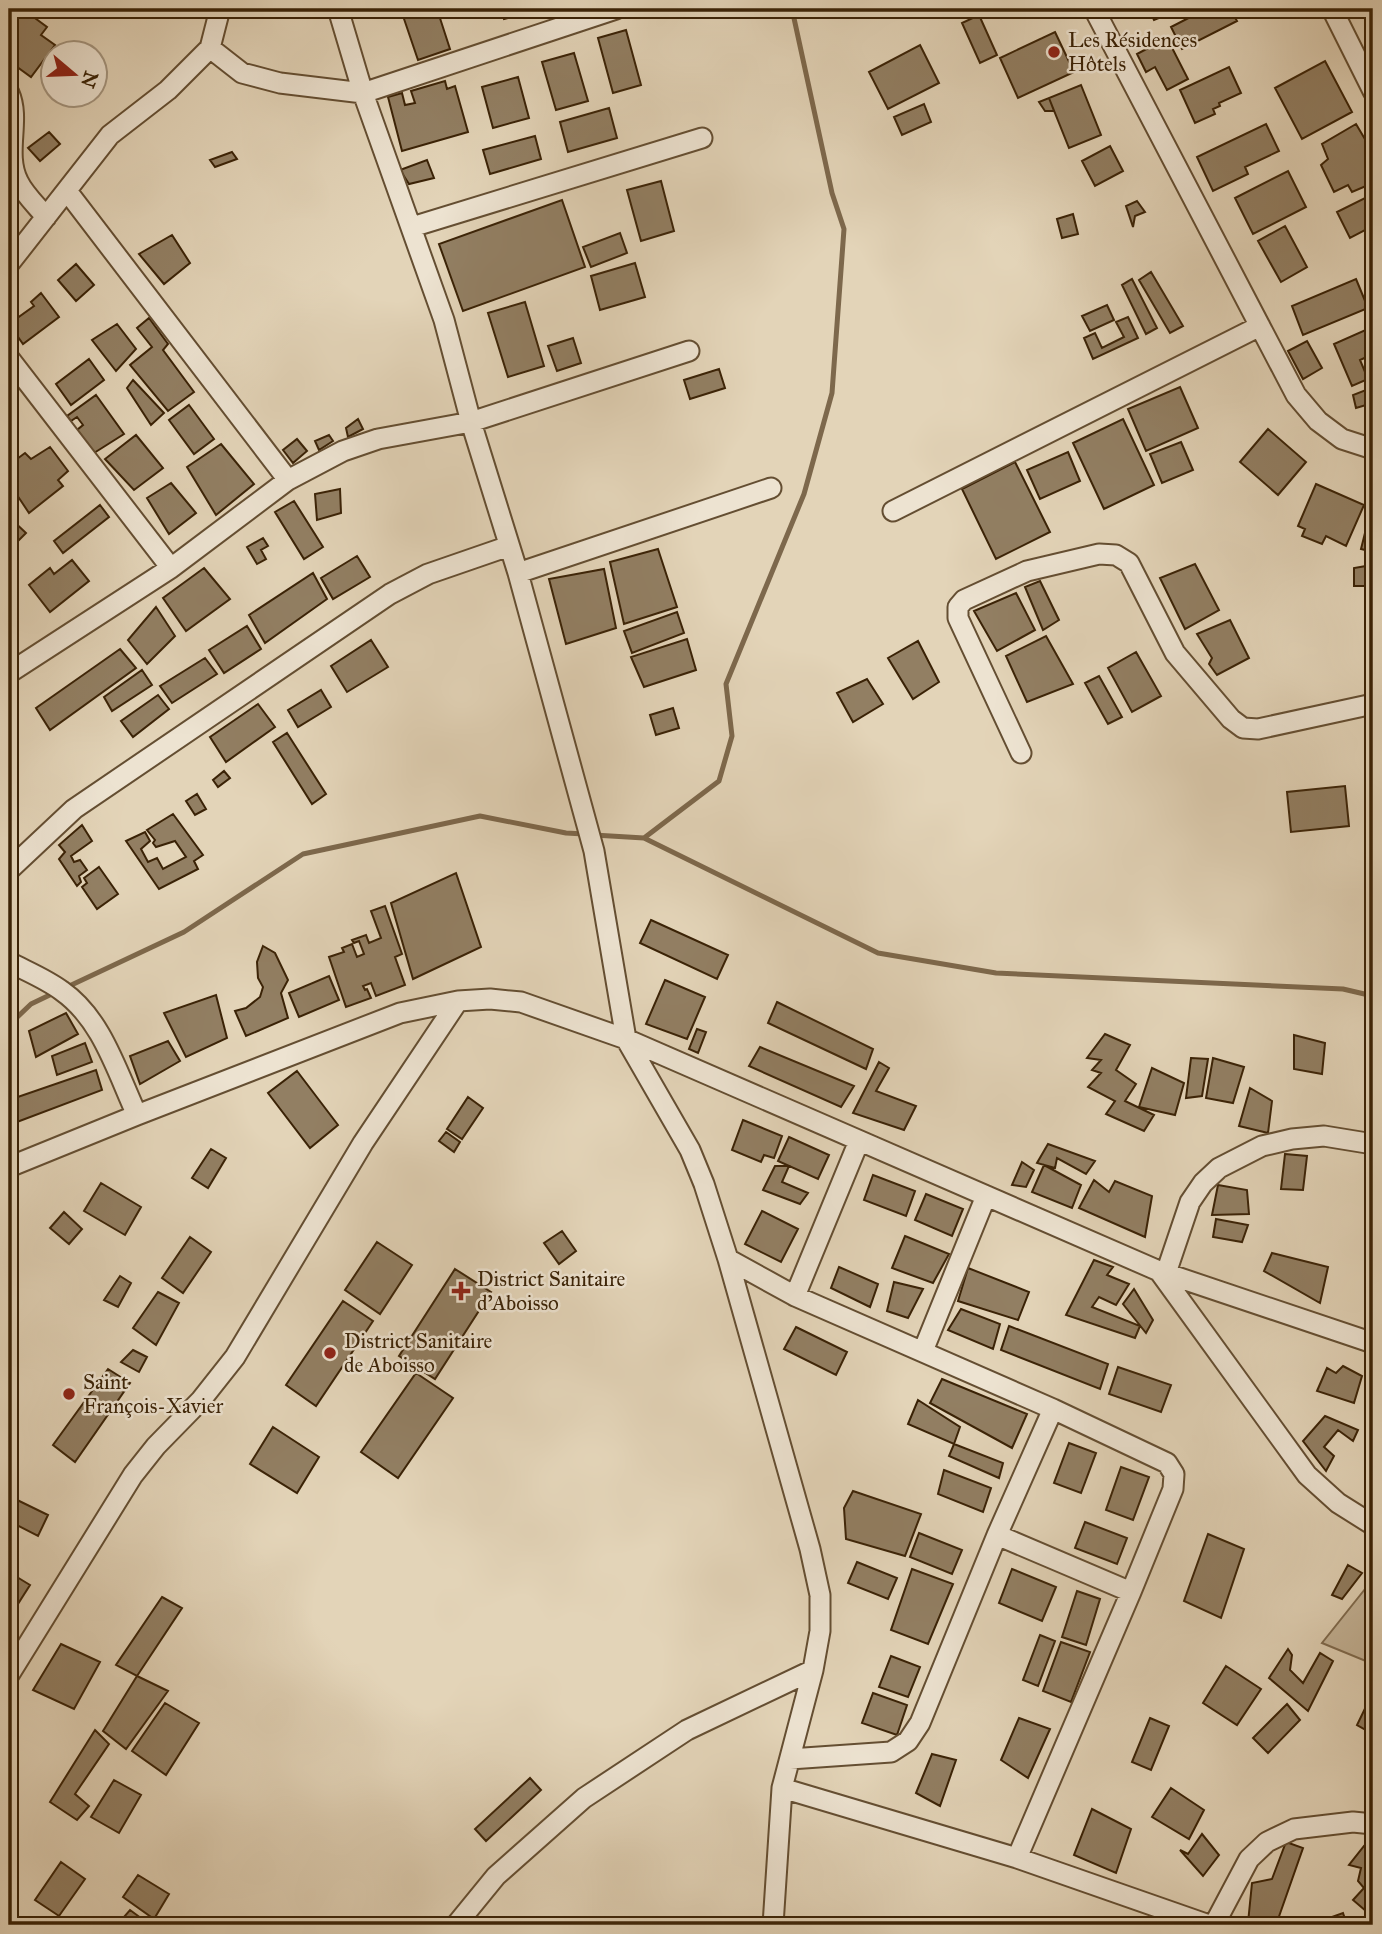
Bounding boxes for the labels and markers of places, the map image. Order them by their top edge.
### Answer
place label: Les Résidences Hôtels [1068,27,1197,77]
marker: Les Résidences Hôtels [1046,44,1062,60]
place label: District Sanitaire d'Aboisso [477,1266,626,1316]
marker: District Sanitaire d'Aboisso [451,1281,471,1301]
place label: District Sanitaire de Aboisso [344,1328,493,1378]
marker: District Sanitaire de Aboisso [322,1345,338,1361]
place label: Saint François-Xavier [83,1369,223,1419]
marker: Saint François-Xavier [61,1386,77,1402]

